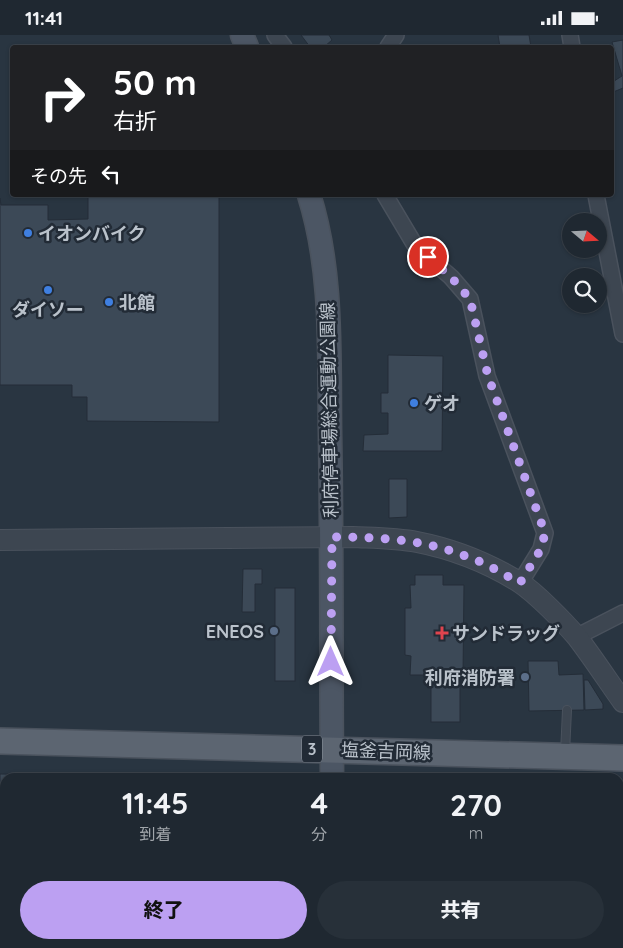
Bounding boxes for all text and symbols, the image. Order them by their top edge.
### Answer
text: 11:41 [25,6,63,30]
text: 50 m [113,60,197,104]
icon: right [30,65,95,130]
text: 右折 [113,107,157,135]
icon: left [97,160,125,188]
text: その先 [30,164,87,188]
north arrow [562,213,608,257]
map controls [562,213,607,313]
place label: イオンバイク [38,222,146,245]
marker: イオンバイク [22,227,34,239]
pin [407,236,449,278]
icon: arrive [414,243,442,271]
button: search [562,268,607,313]
marker: ダイソー [42,284,54,296]
place label: 北館 [119,291,155,314]
marker: 北館 [103,296,115,308]
place label: ダイソー [12,298,84,321]
street label: 利府停車場総合運動公園線 [316,302,342,518]
place label: ゲオ [424,392,460,415]
marker: ゲオ [408,397,420,409]
place label: ENEOS [206,620,264,643]
place label: サンドラッグ [452,622,560,645]
marker: ENEOS [268,625,280,637]
marker: サンドラッグ [436,627,448,639]
position arrow [304,635,356,687]
place label: 利府消防署 [425,666,515,689]
marker: 利府消防署 [519,671,531,683]
road number: 3 [302,736,322,763]
street label: 塩釜吉岡線 [341,738,431,764]
text: 11:45 [122,784,188,822]
text: 4 [310,784,328,822]
text: 270 [450,786,502,824]
text: m [469,823,483,843]
text: 到着 [139,824,171,844]
text: 分 [311,824,327,844]
button: 終了 [20,881,307,939]
button: 共有 [317,881,604,939]

